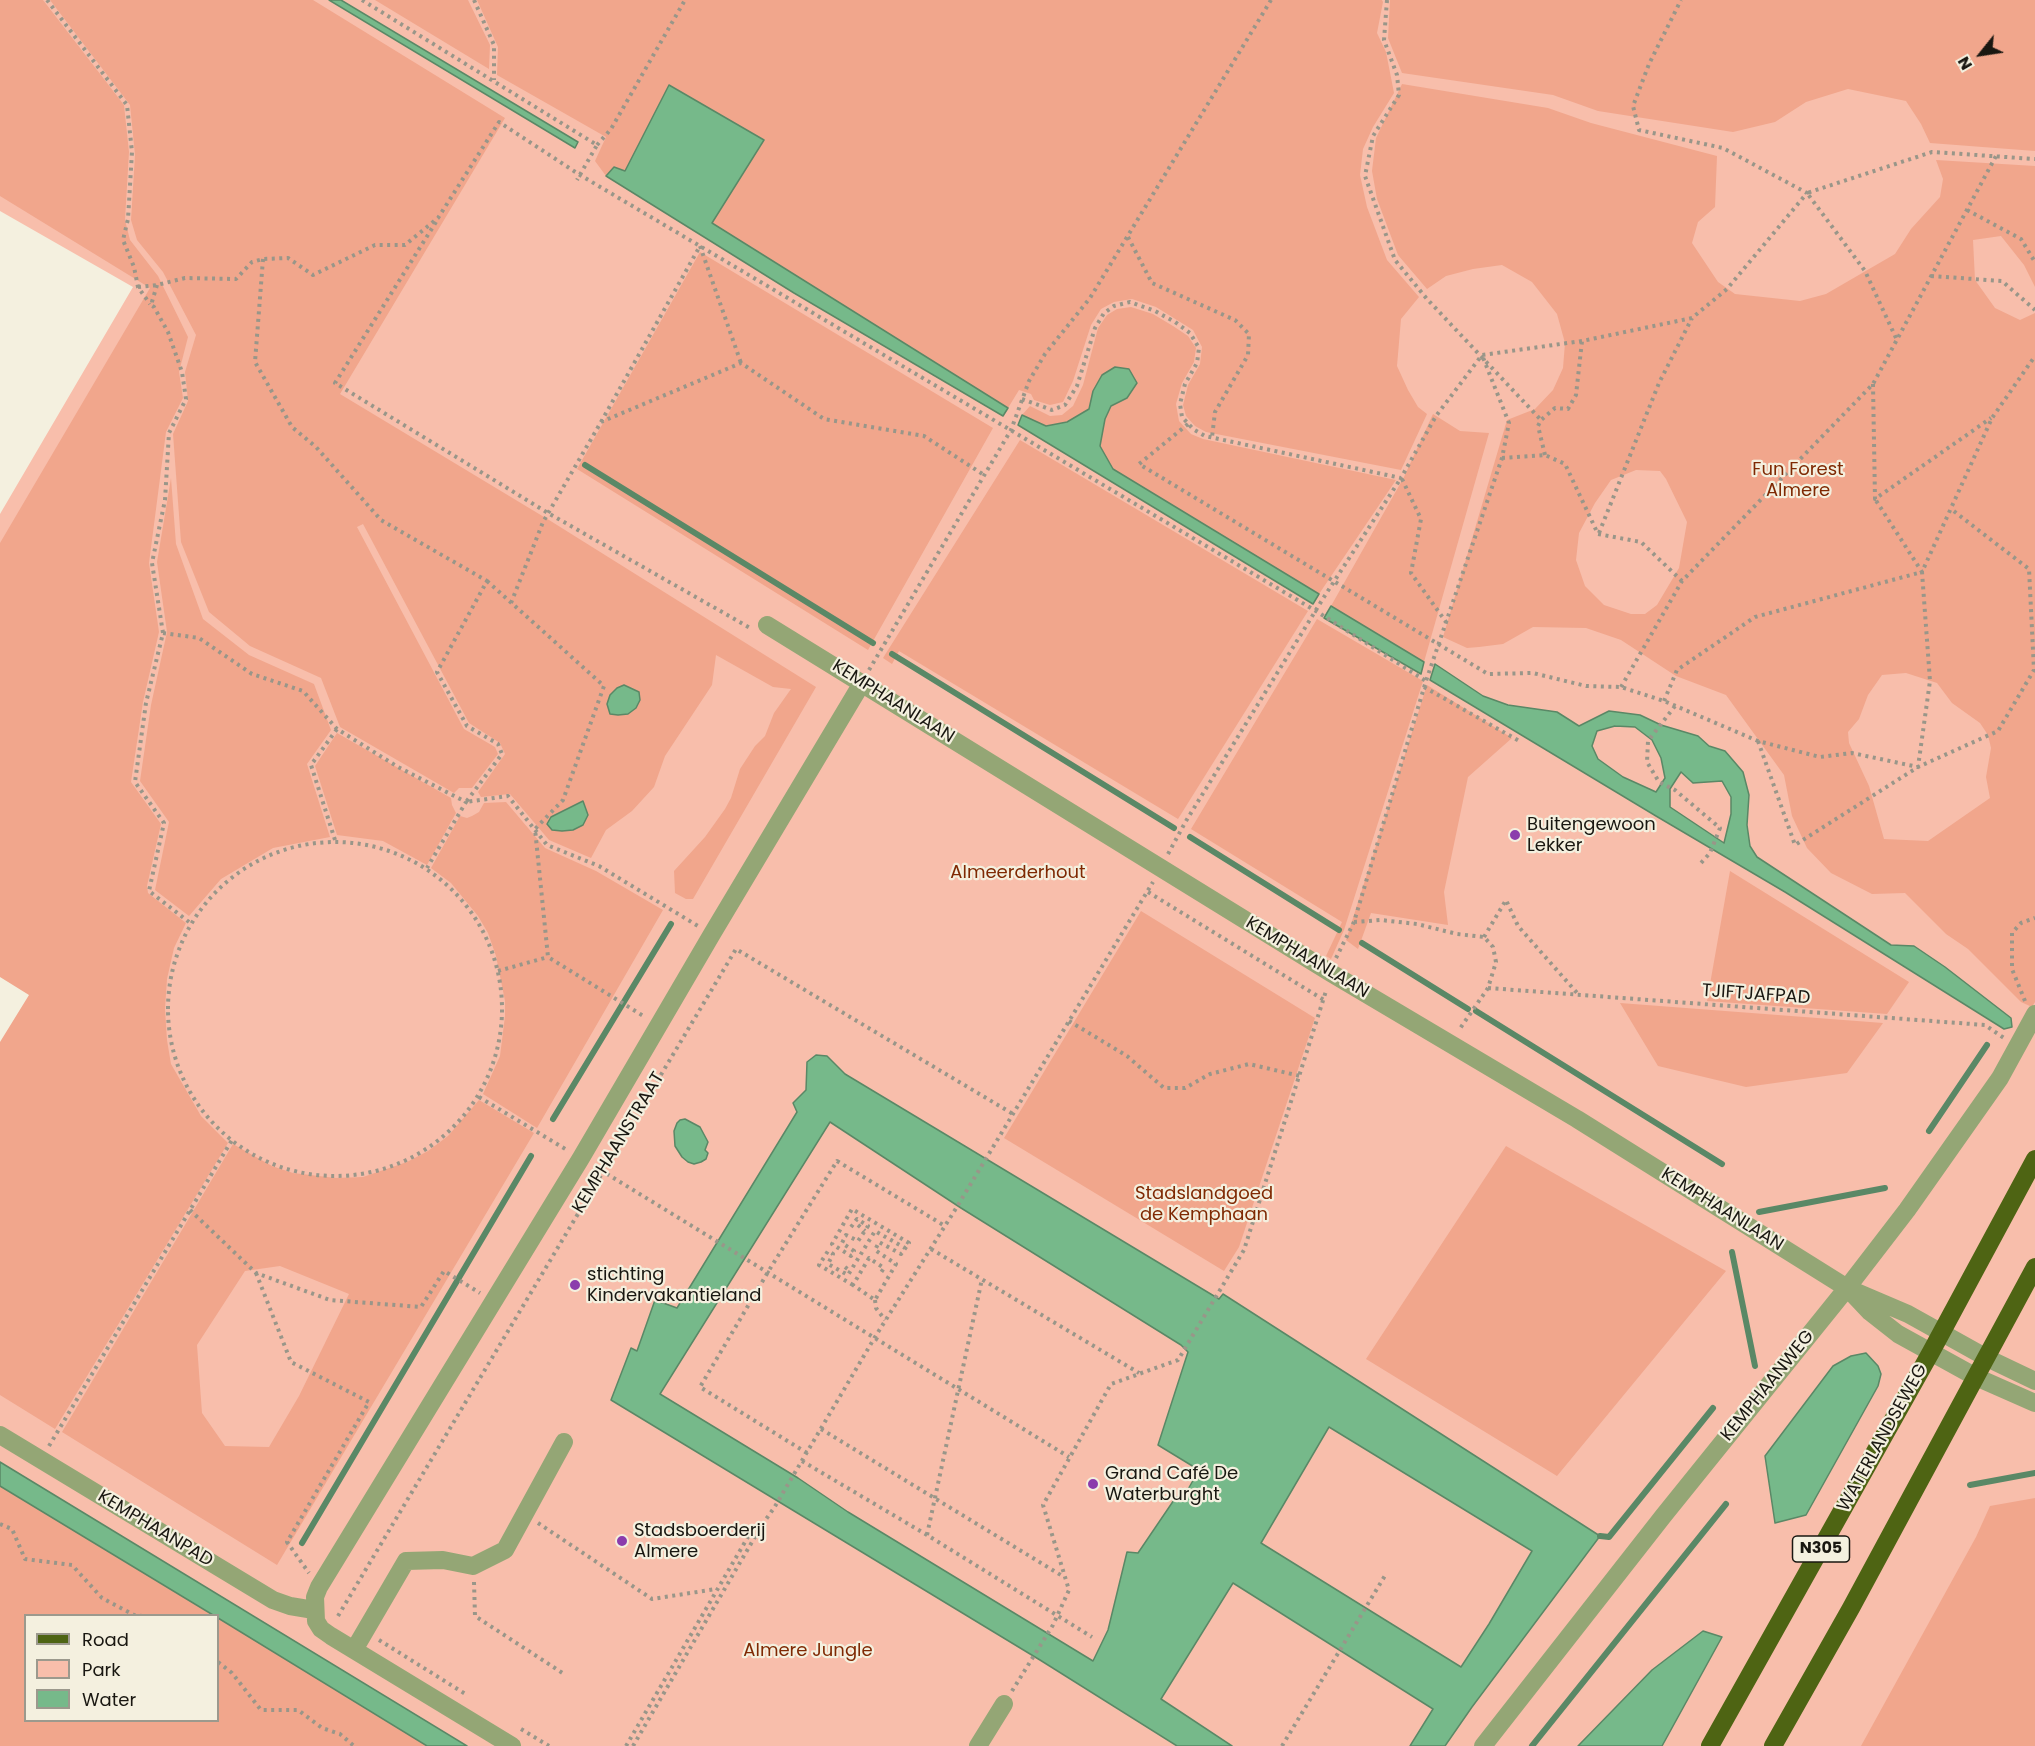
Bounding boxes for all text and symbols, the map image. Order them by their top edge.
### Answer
north arrow [1951,24,2011,84]
text: N [1952,52,1978,74]
park label: Fun Forest Almere [1752,459,1844,502]
street label: KEMPHAANLAAN [828,656,958,748]
place label: Buitengewoon Lekker [1527,814,1656,856]
marker: Buitengewoon Lekker [1508,828,1522,842]
park label: Almeerderhout [950,862,1086,884]
street label: KEMPHAANLAAN [1241,913,1373,1003]
street label: TJIFTJAFPAD [1701,980,1811,1010]
street label: KEMPHAANSTRAAT [568,1069,670,1217]
street label: KEMPHAANLAAN [1657,1164,1787,1256]
park label: Stadslandgoed de Kemphaan [1135,1183,1273,1226]
place label: stichting Kindervakantieland [587,1264,761,1306]
marker: stichting Kindervakantieland [568,1278,582,1292]
street label: KEMPHAANWEG [1717,1326,1819,1446]
street label: WATERLANDSEWEG [1833,1360,1933,1516]
place label: Grand Café De Waterburght [1105,1463,1238,1506]
marker: Grand Café De Waterburght [1086,1477,1100,1491]
street label: KEMPHAANPAD [93,1486,217,1572]
place label: Stadsboerderij Almere [634,1520,765,1562]
marker: Stadsboerderij Almere [615,1534,629,1548]
road number: N305 [1792,1536,1850,1562]
legend [24,1614,219,1722]
text: Road [82,1627,129,1652]
park label: Almere Jungle [743,1640,873,1662]
text: Park [82,1657,121,1682]
text: Water [82,1687,136,1712]

